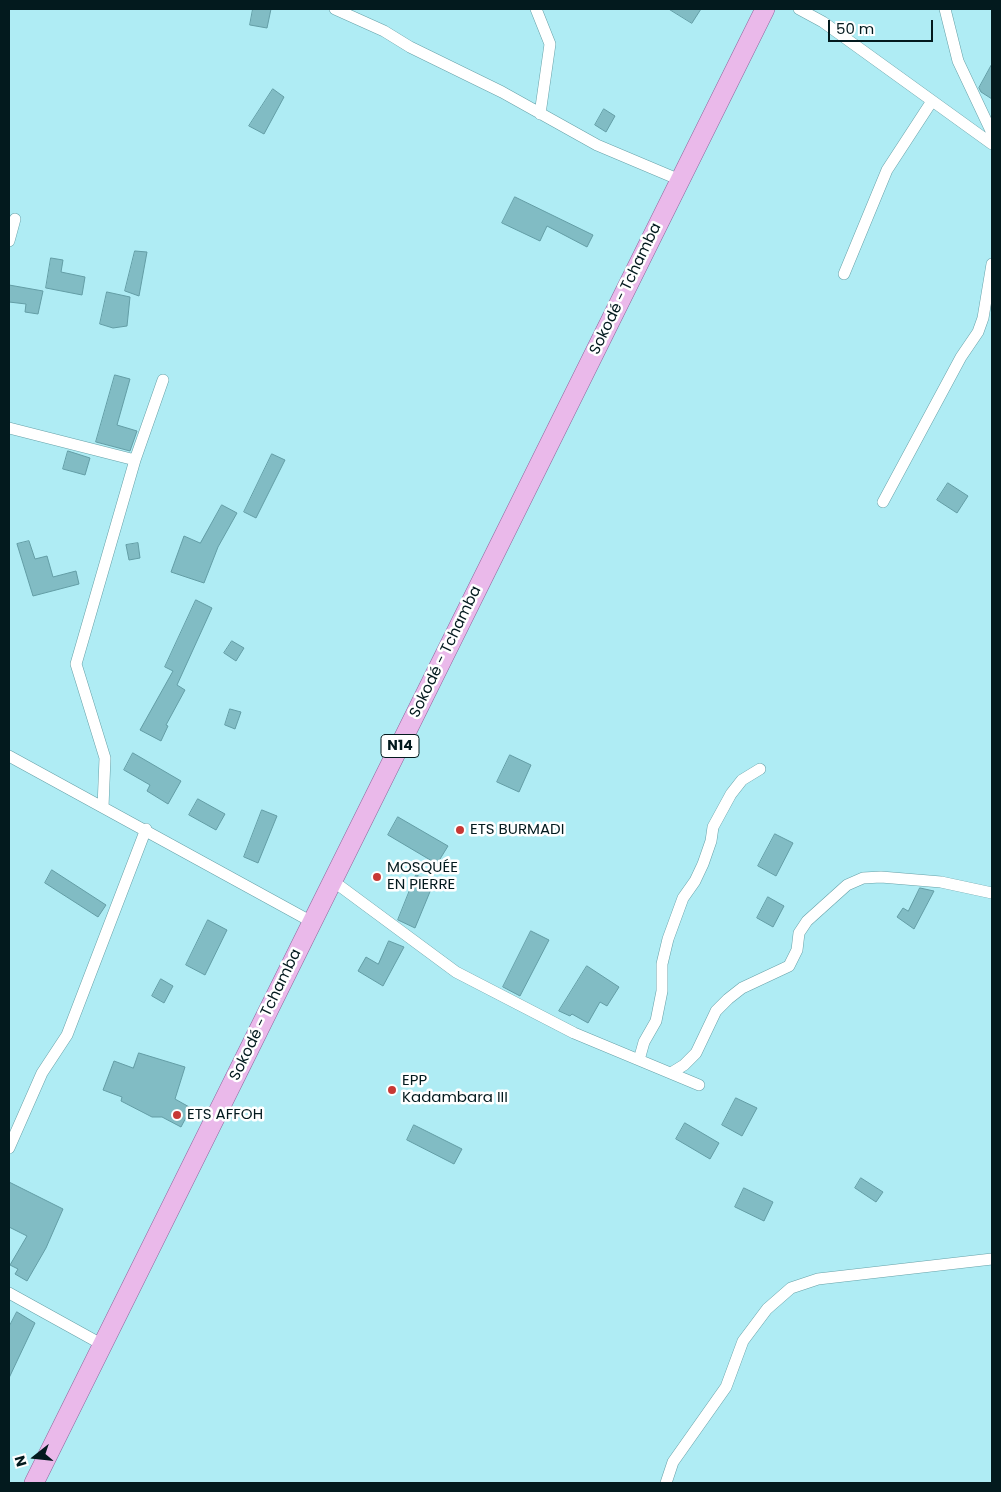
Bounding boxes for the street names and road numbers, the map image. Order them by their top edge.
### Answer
street label: Sokodé - Tchamba [586,220,666,358]
street label: Sokodé - Tchamba [406,583,486,721]
road number: N14 [381,734,419,758]
street label: Sokodé - Tchamba [226,946,306,1084]

